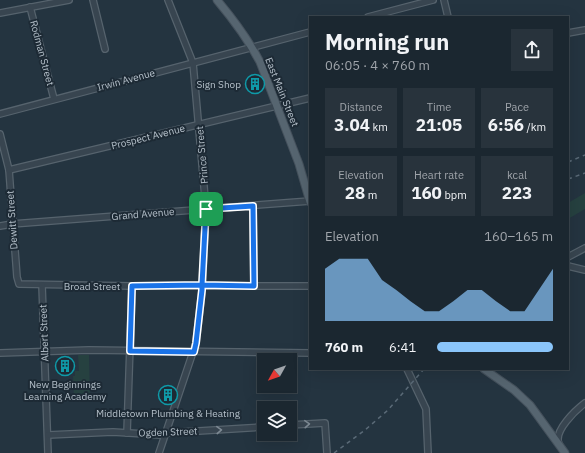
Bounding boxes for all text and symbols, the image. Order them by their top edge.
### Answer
street label: Rodman Street [27,19,57,88]
text: Morning run [325,27,449,56]
button: share [511,29,553,71]
street label: East Main Street [262,56,302,129]
text: 06:05 · 4 × 760 m [325,57,430,74]
street label: Irwin Avenue [96,66,157,94]
building icon: Sign Shop [244,73,266,95]
place label: Sign Shop [196,78,241,91]
text: Distance [340,100,382,114]
text: Time [427,100,451,114]
text: Pace [505,100,529,114]
text: 3.04 [334,114,370,136]
text: 21:05 [416,114,462,136]
text: 6:56 [488,114,524,136]
text: km [370,120,388,134]
text: /km [524,120,546,134]
street label: Prospect Avenue [110,121,187,152]
street label: Prince Street [193,125,211,184]
text: Elevation [338,168,384,182]
text: Heart rate [414,168,464,182]
text: kcal [507,168,527,182]
text: 28 [345,182,365,204]
text: 160 [411,182,442,204]
text: 223 [502,182,532,204]
text: m [365,188,377,202]
text: bpm [442,188,467,202]
street label: Dewitt Street [3,190,21,250]
pin [189,192,223,226]
icon: arrive [195,198,217,220]
street label: Grand Avenue [111,205,176,223]
text: Elevation [325,228,379,245]
text: 160–165 m [484,228,553,245]
street label: Broad Street [64,280,121,293]
street label: Albert Street [36,304,51,362]
text: 760 m [325,339,363,356]
text: 6:41 [389,339,416,356]
north arrow [257,353,297,393]
map controls [257,353,297,441]
building icon: New Beginnings Learning Academy [54,355,76,377]
place label: New Beginnings Learning Academy [24,378,106,403]
building icon: Middletown Plumbing & Heating [157,384,179,406]
button: layers [257,401,297,441]
place label: Middletown Plumbing & Heating [96,407,241,420]
one-way arrow [304,420,310,429]
street label: Ogden Street [138,424,198,440]
one-way arrow [216,426,222,435]

